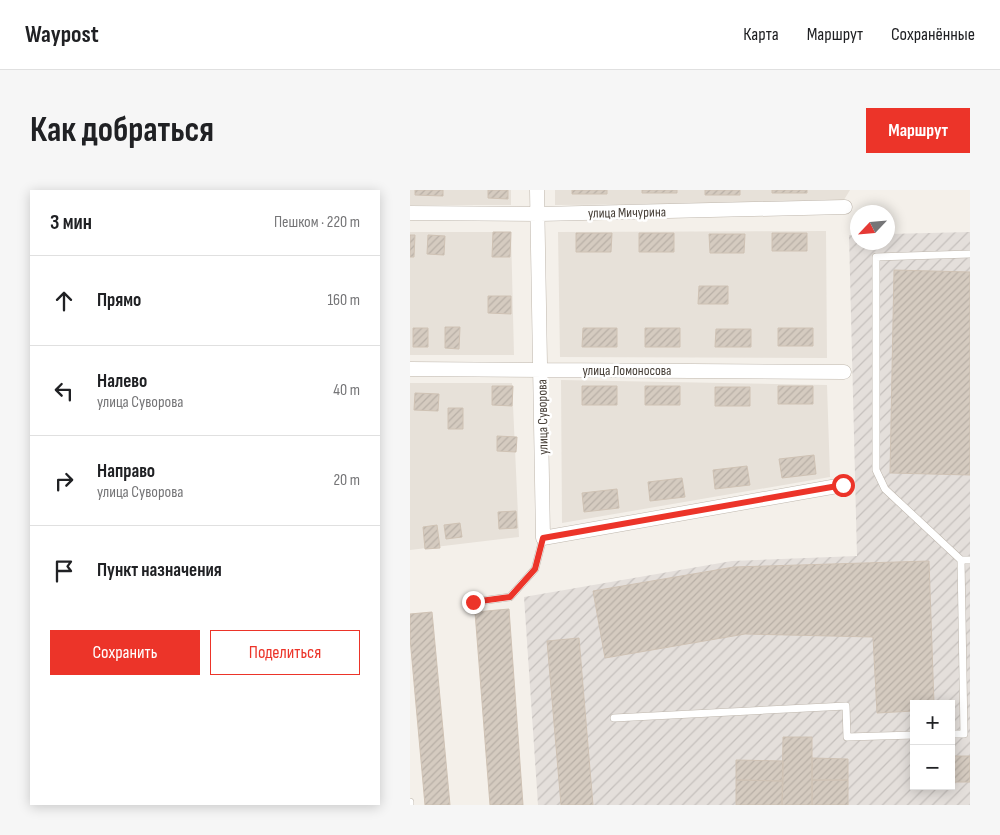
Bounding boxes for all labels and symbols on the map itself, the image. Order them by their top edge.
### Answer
street label: улица Мичурина [588,203,666,222]
north arrow [850,205,895,250]
street label: улица Ломоносова [583,362,671,379]
street label: улица Суворова [533,379,552,455]
route start [832,474,855,497]
route end [462,591,485,614]

